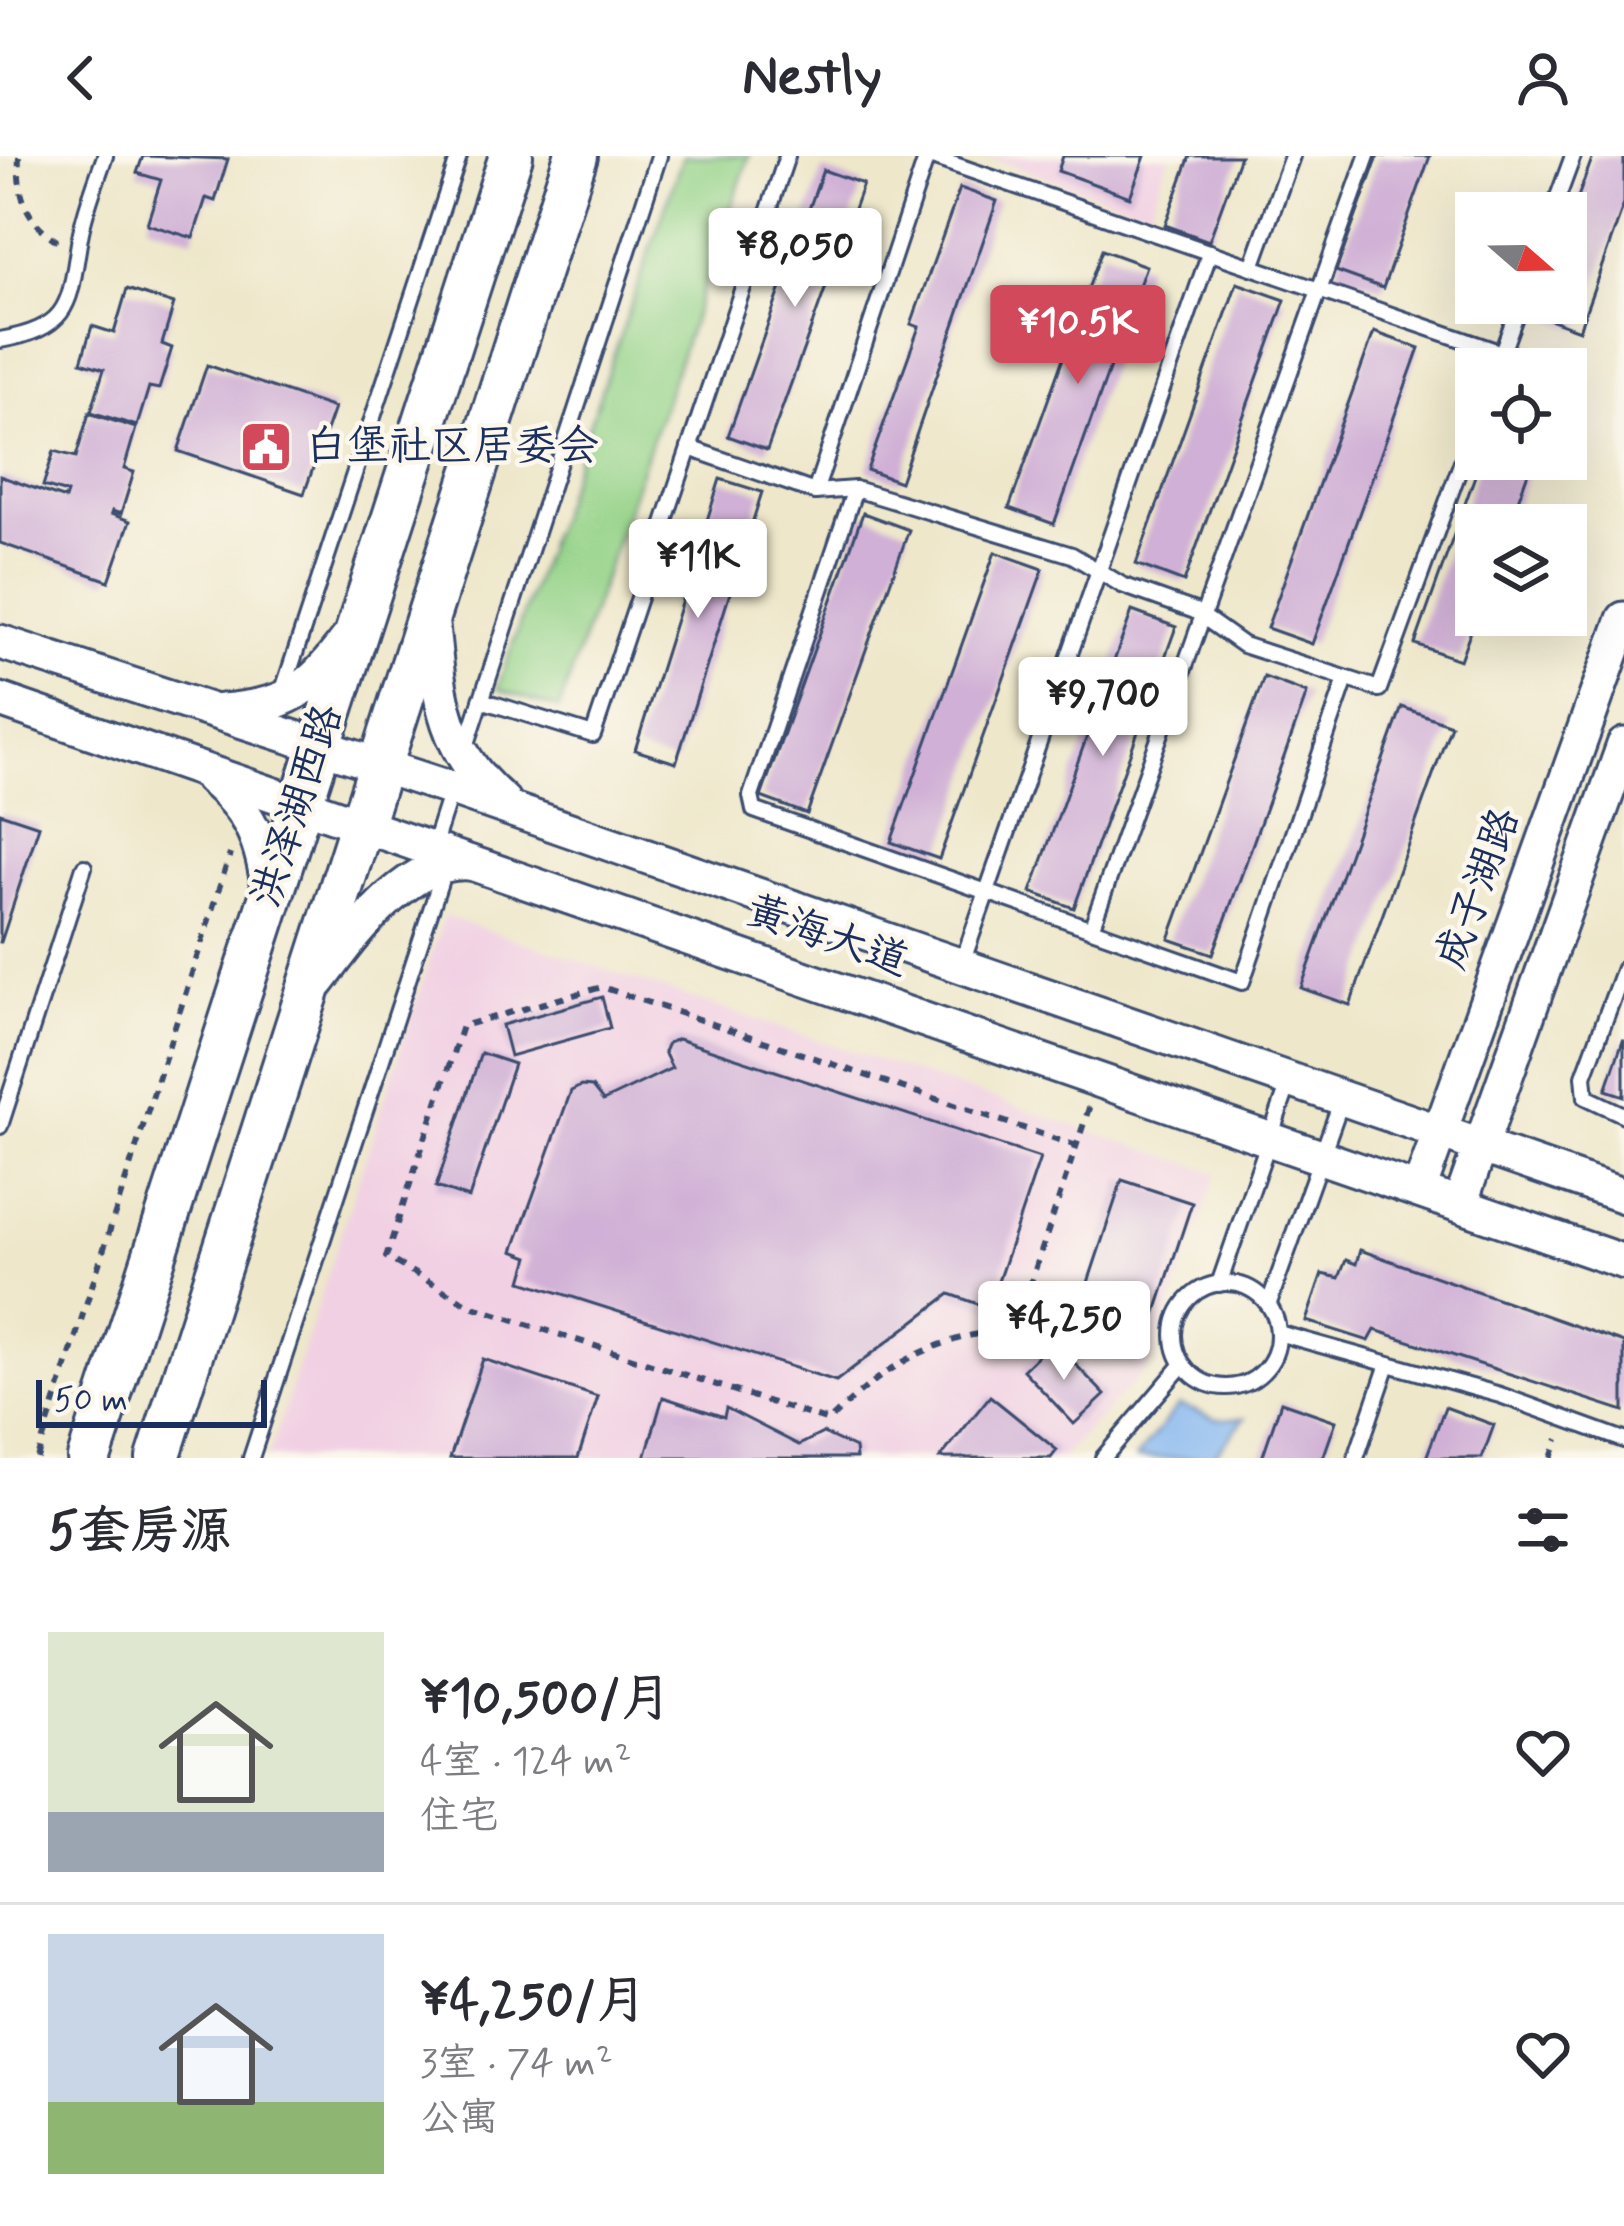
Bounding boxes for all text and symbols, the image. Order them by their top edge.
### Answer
text: Nestly [742,43,882,114]
icon: back [48,45,114,111]
icon: person [1510,45,1576,111]
north arrow [1455,192,1587,324]
map controls [1455,192,1587,636]
pin: ¥8,050 [697,208,893,310]
text: ¥8,050 [736,221,854,272]
pin: ¥10.5K [980,285,1176,387]
text: ¥10.5K [1017,298,1139,349]
button: locate [1455,348,1587,480]
public building icon: 白堡社区居委会 [238,419,294,475]
place label: 白堡社区居委会 [305,420,599,475]
button: layers [1455,504,1587,636]
pin: ¥11K [627,519,769,621]
text: ¥11K [656,532,740,583]
pin: ¥9,700 [1005,657,1201,759]
text: ¥9,700 [1046,670,1160,721]
street label: 洪泽湖西路 [239,698,357,914]
street label: 成子湖路 [1424,801,1534,977]
street label: 黄海大道 [739,884,915,990]
pin: ¥4,250 [966,1281,1162,1383]
text: ¥4,250 [1005,1294,1123,1345]
scale bar [36,1374,267,1427]
text: 50 m [54,1379,128,1423]
icon: filters [1510,1497,1576,1563]
text: 5套房源 [48,1500,232,1566]
text: ¥10,500/月 [420,1667,672,1733]
icon: home [144,1680,288,1824]
icon: heart [1510,1719,1576,1785]
text: 4室 · 124 m² [420,1737,632,1788]
text: 住宅 [420,1792,498,1843]
text: ¥4,250/月 [420,1969,647,2035]
icon: home [144,1982,288,2126]
icon: heart [1510,2021,1576,2087]
text: 3室 · 74 m² [420,2039,613,2090]
text: 公寓 [420,2094,498,2145]

